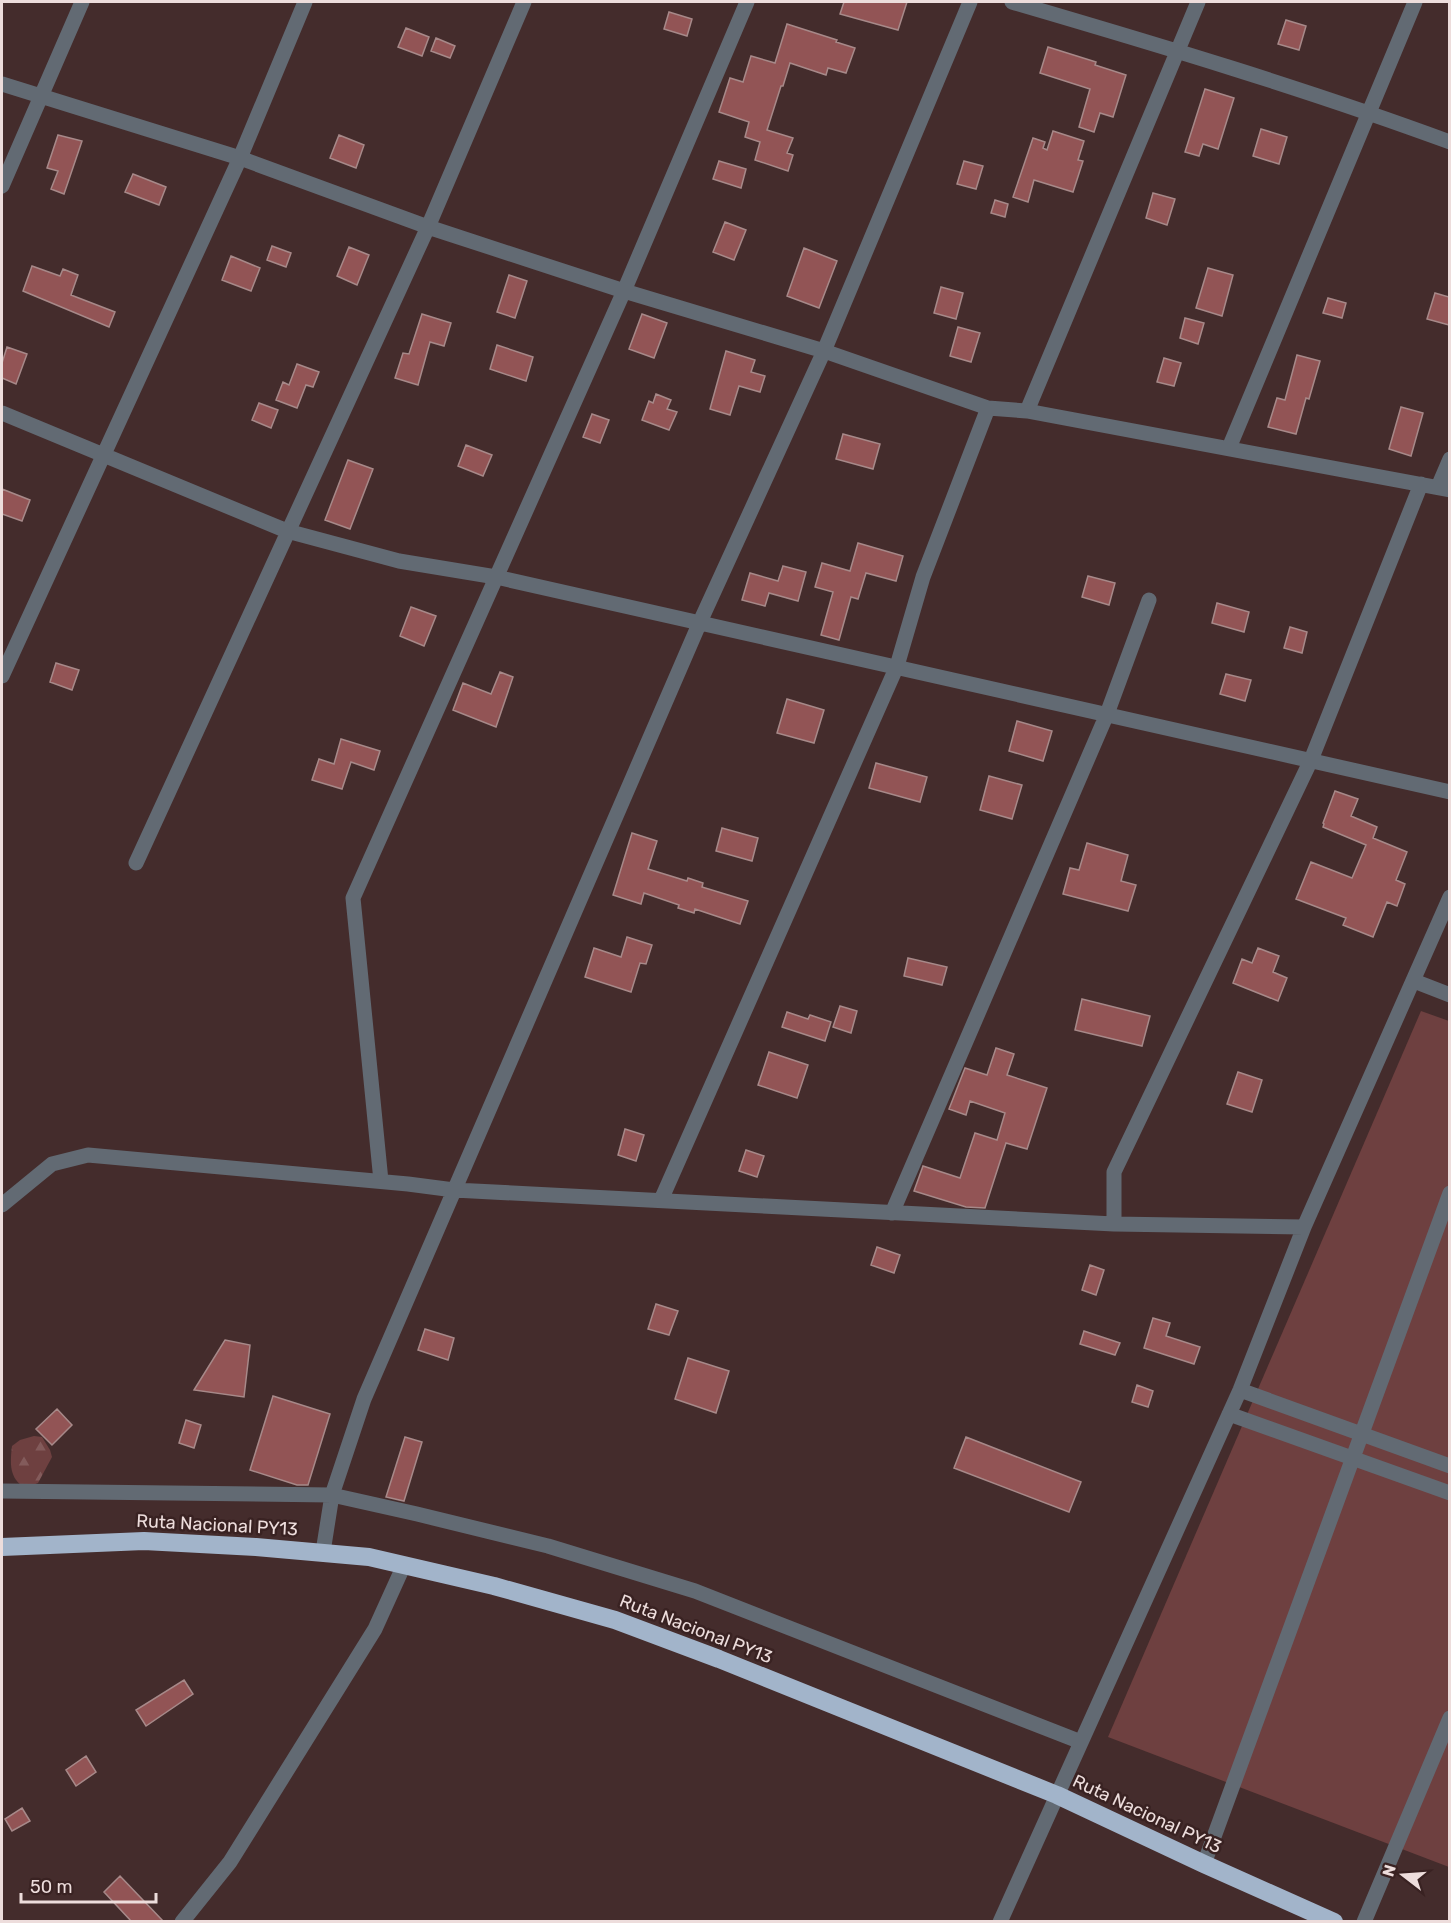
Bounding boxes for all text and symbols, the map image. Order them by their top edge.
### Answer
street label: Ruta Nacional PY13 [136,1510,298,1540]
street label: Ruta Nacional PY13 [617,1590,775,1668]
street label: Ruta Nacional PY13 [1069,1770,1225,1858]
north arrow [1373,1845,1433,1905]
text: N [1378,1862,1400,1879]
scale bar [21,1866,156,1904]
text: 50 m [30,1876,73,1898]

